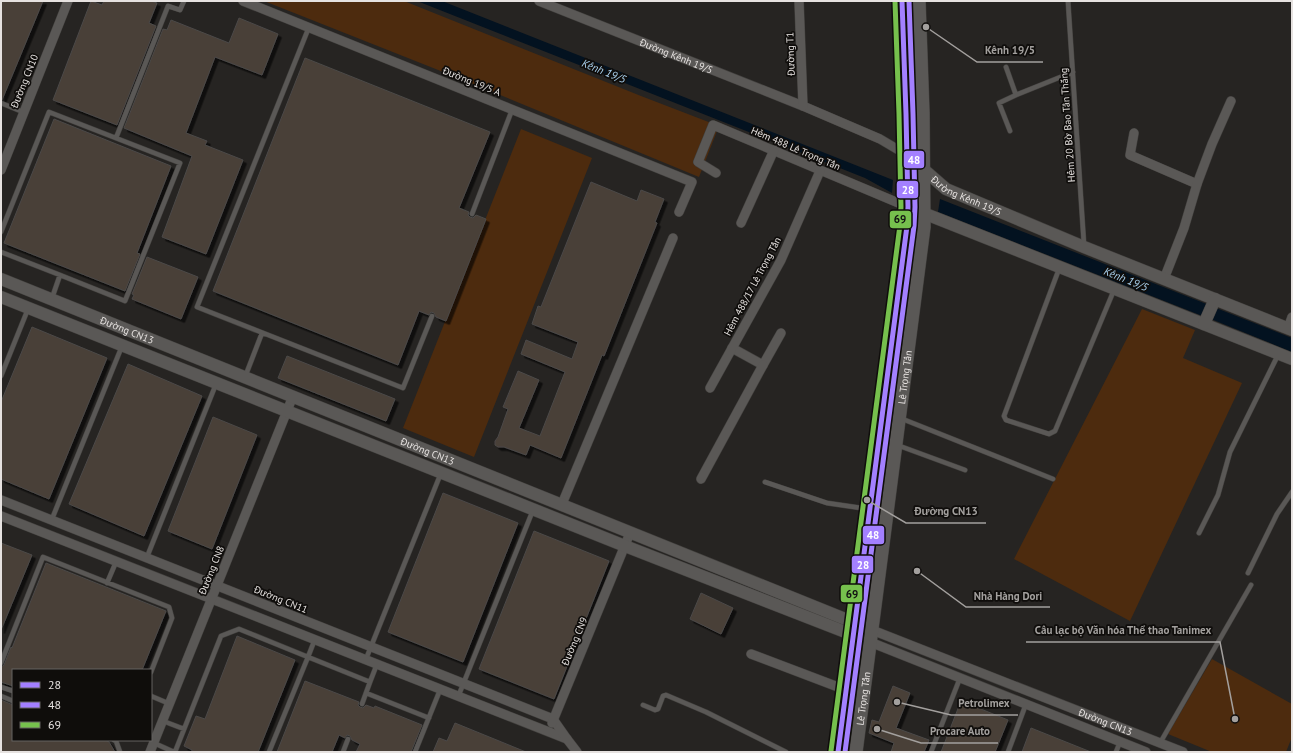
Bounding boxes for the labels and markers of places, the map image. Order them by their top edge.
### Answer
callout: Kênh 19/5 [977,39,1043,62]
callout: Đường CN13 [906,500,986,523]
callout: Nhà Hàng Dori [966,584,1050,607]
callout: Câu lạc bộ Văn hóa Thể thao Tanimex [1026,619,1220,642]
callout: Petrolimex [951,692,1018,715]
callout: Procare Auto [921,720,998,743]

